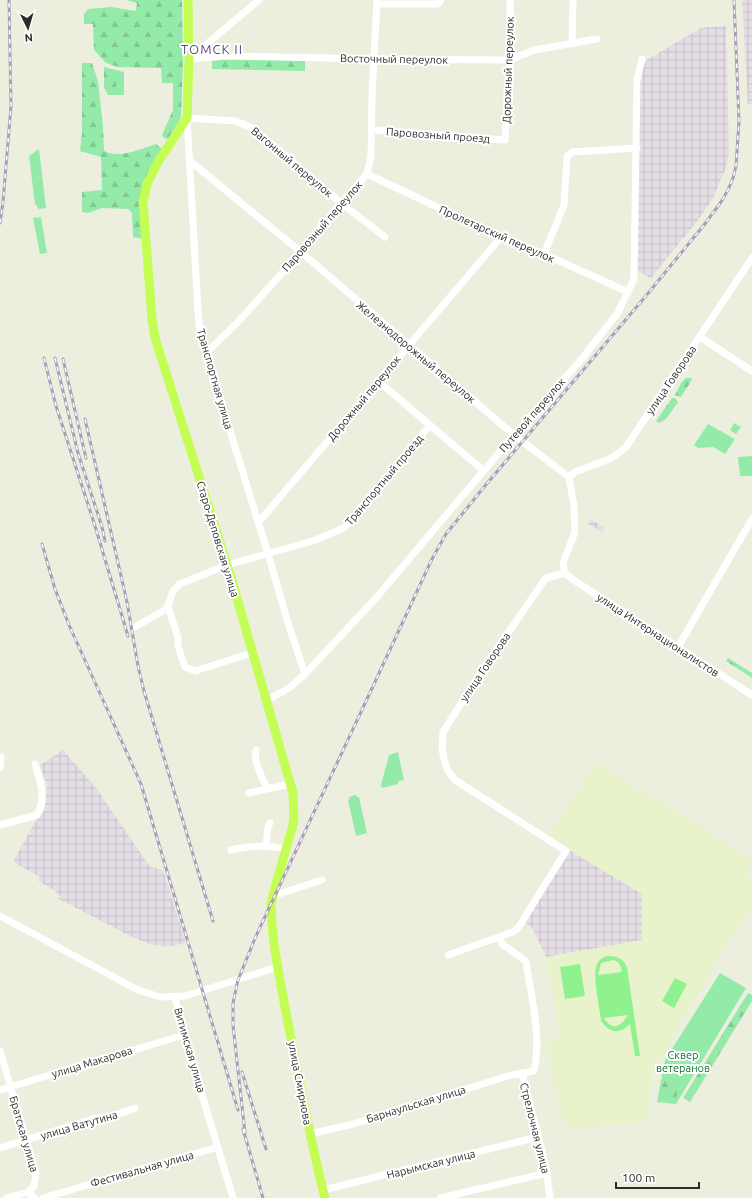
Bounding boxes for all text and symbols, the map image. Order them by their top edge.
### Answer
north arrow [8,8,48,48]
street label: Дорожный переулок [500,16,516,124]
text: N [24,32,33,44]
district label: ТОМСК II [181,42,243,56]
street label: Восточный переулок [340,52,448,66]
street label: Вагонный переулок [249,125,335,200]
street label: Паровозный проезд [385,125,491,145]
street label: Паровозный переулок [279,178,365,274]
street label: Пролетарский переулок [438,203,557,265]
street label: Железнодорожный переулок [354,299,478,406]
street label: Транспортная улица [195,327,235,431]
street label: улица Говорова [644,343,698,417]
street label: Дорожный переулок [325,353,403,443]
street label: Путевой переулок [497,375,568,454]
street label: Транспортный проезд [343,432,426,528]
street label: Старо-Деповская улица [195,480,241,598]
street label: улица Интернационалистов [595,591,721,679]
street label: улица Говорова [458,630,512,704]
street label: Витимская улица [172,1006,208,1094]
street label: улица Смирнова [286,1040,314,1126]
street label: улица Макарова [50,1044,134,1080]
park label: Сквер ветеранов [656,1049,710,1074]
street label: Стрелочная улица [518,1081,552,1175]
street label: Барнаульская улица [365,1083,467,1125]
street label: Братская улица [7,1095,41,1173]
street label: улица Ватутина [39,1108,119,1142]
street label: Нарымская улица [385,1147,477,1181]
street label: Фестивальная улица [89,1149,195,1189]
scale bar [616,1164,699,1190]
text: 100 m [622,1171,655,1184]

